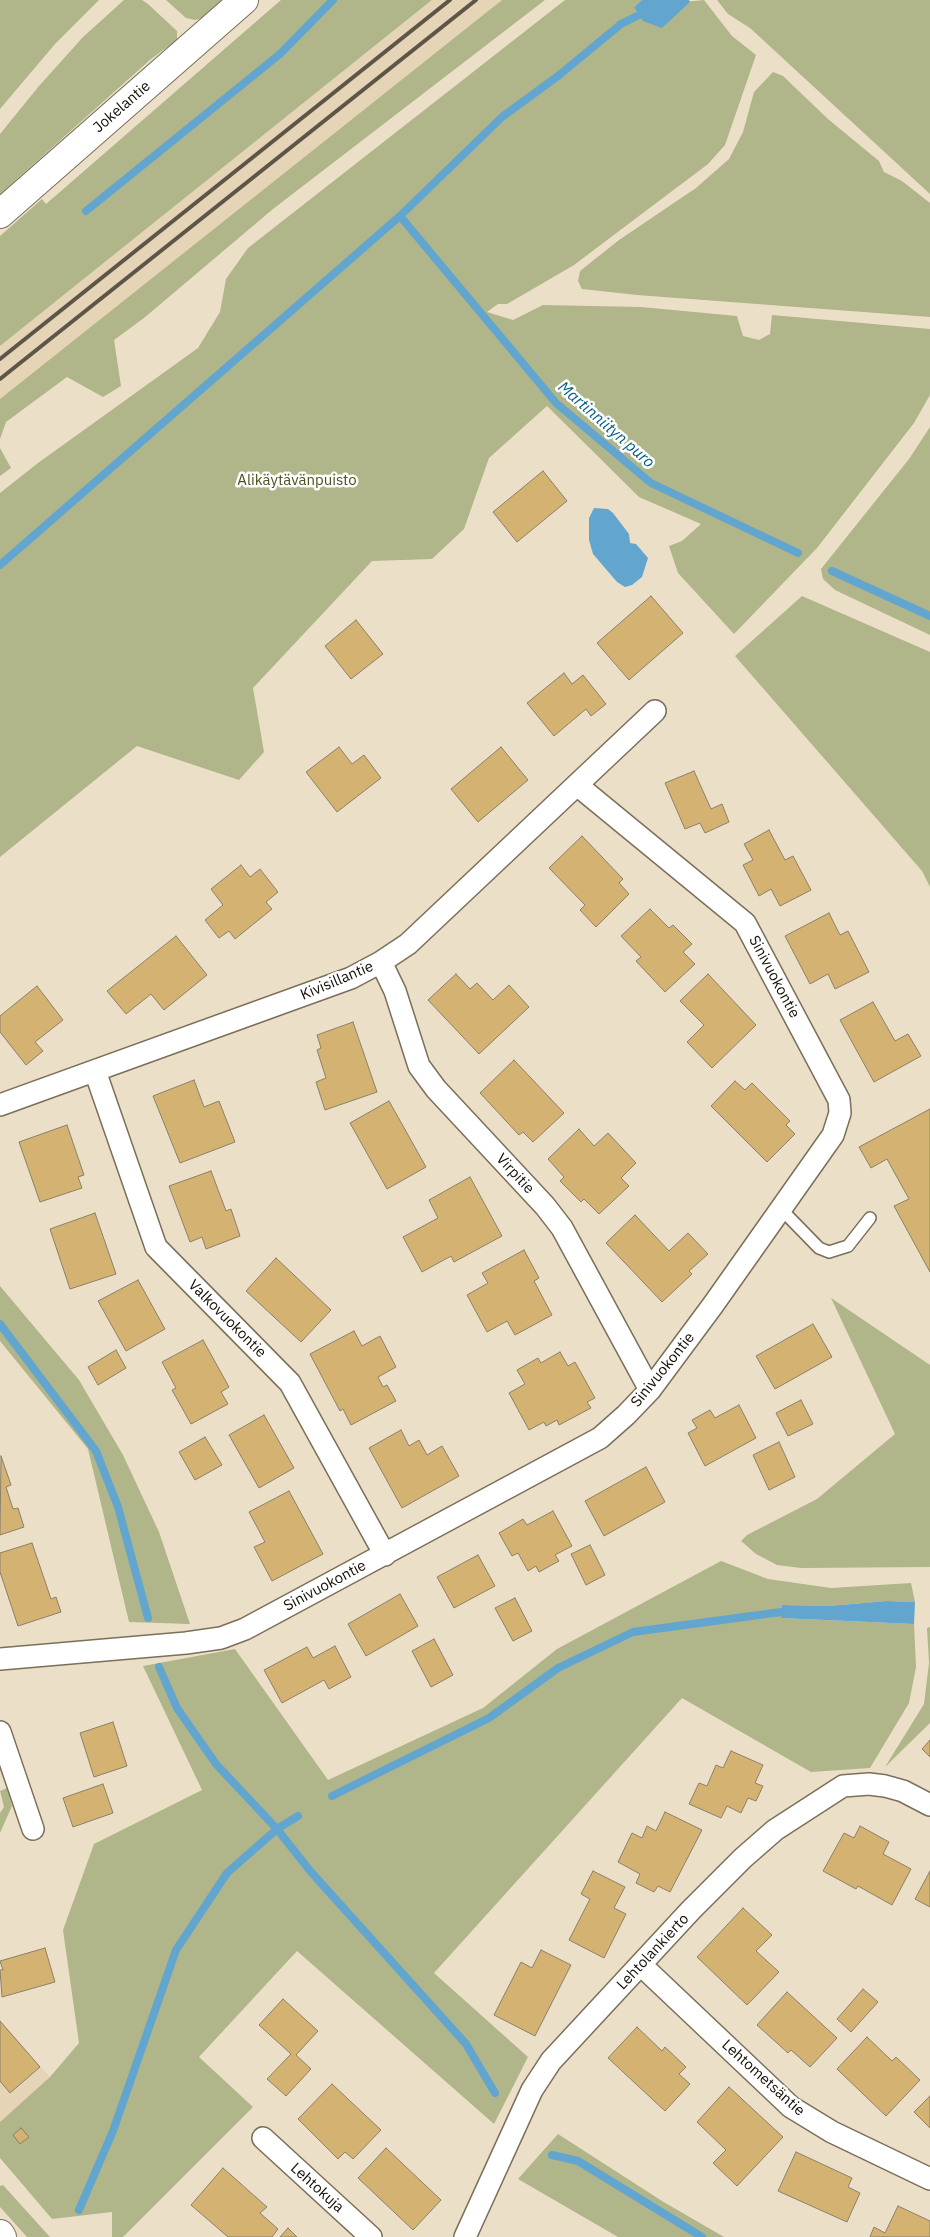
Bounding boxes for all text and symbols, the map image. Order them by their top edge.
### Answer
street label: Jokelantie [90,77,154,137]
water label: Martinniityn puro [554,378,658,472]
park label: Alikäytävänpuisto [237,472,357,490]
street label: Sinivuokontie [745,933,803,1021]
street label: Kivisillantie [298,958,376,1004]
street label: Virpitie [492,1150,538,1198]
street label: Valkovuokontie [184,1276,270,1362]
street label: Sinivuokontie [627,1329,699,1411]
street label: Sinivuokontie [281,1557,369,1615]
street label: Lehtolankierto [613,1910,693,1994]
street label: Lehtometsäntie [718,2036,808,2120]
street label: Lehtokuja [287,2159,347,2217]

